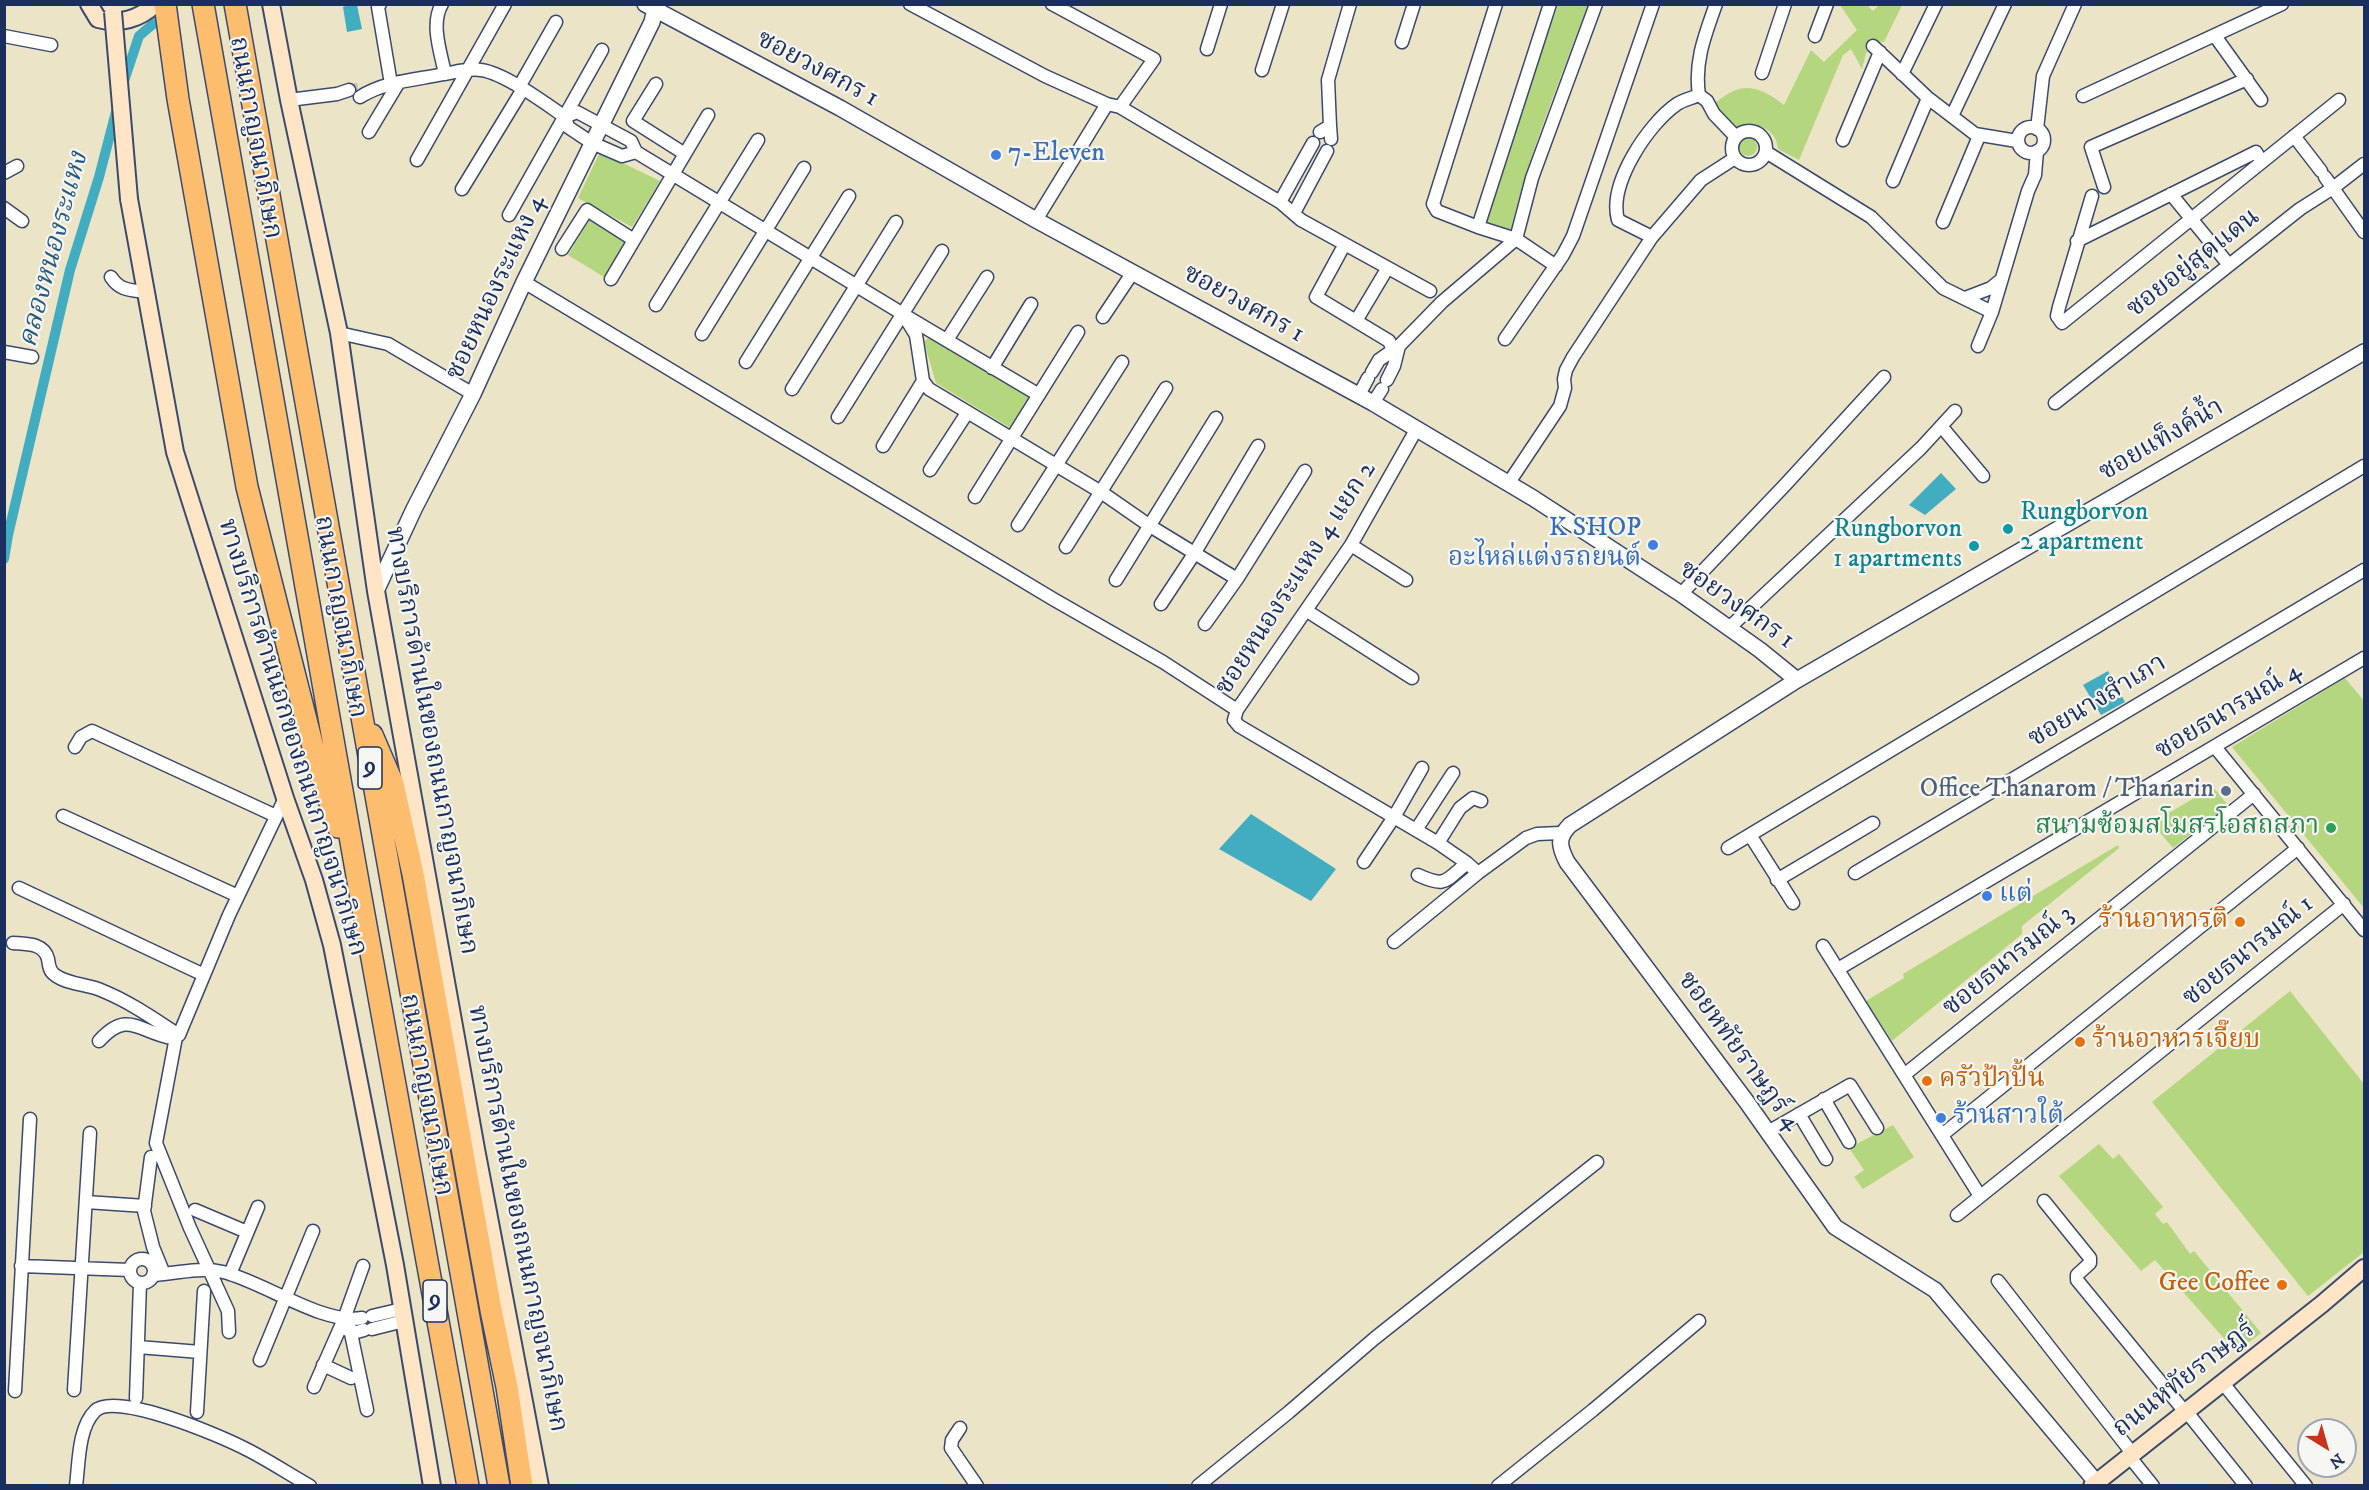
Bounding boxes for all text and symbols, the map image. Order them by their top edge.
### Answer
street label: ซอยวงศกร 1 [751,25,883,115]
street label: ถนนกาญจนาภิเษก [221,34,287,242]
place label: 7-Eleven [1008,139,1105,171]
marker: 7-Eleven [989,148,1003,162]
water label: คลองหนองระแหง [13,149,97,351]
street label: ซอยหนองระแหง 4 [441,191,553,385]
street label: ซอยอยู่สุดแดน [2121,202,2267,326]
street label: ซอยวงศกร 1 [1177,259,1309,351]
street label: ซอยแท็งค์น้ำ [2094,393,2230,489]
street label: ซอยหนองระแหง 4 แยก 2 [1210,456,1384,702]
place label: Rungborvon 2 apartment [2020,498,2148,560]
street label: ถนนกาญจนาภิเษก [306,513,372,721]
place label: K SHOP อะไหล่แต่งรถยนต์ [1448,514,1641,576]
street label: ทางบริการด้านนอกของถนนกาญจนาภิเษก [209,515,373,961]
place label: Rungborvon 1 apartments [1833,515,1962,576]
marker: Rungborvon 2 apartment [2001,522,2015,536]
street label: ทางบริการด้านในของถนนกาญจนาภิเษก [377,525,483,957]
marker: K SHOP อะไหล่แต่งรถยนต์ [1646,538,1660,552]
marker: Rungborvon 1 apartments [1967,539,1981,553]
street label: ซอยวงศกร 1 [1672,555,1800,657]
street label: ซอยนางสำเภา [2023,649,2173,755]
street label: ซอยธนารมณ์ 4 [2150,656,2308,768]
road number: 9 [358,747,382,789]
place label: Office Thanarom / Thanarin [1920,775,2214,807]
marker: Office Thanarom / Thanarin [2219,784,2233,798]
place label: สนามซ้อมสโมสรโอสถสภา [2035,812,2319,844]
marker: สนามซ้อมสโมสรโอสถสภา [2324,821,2338,835]
place label: แต่ [1999,880,2033,912]
marker: แต่ [1980,889,1994,903]
street label: ซอยธนารมณ์ 1 [2177,890,2321,1014]
street label: ซอยธนารมณ์ 3 [1937,900,2081,1024]
place label: ร้านอาหารติ [2099,906,2228,938]
marker: ร้านอาหารติ [2233,915,2247,929]
street label: ซอยหทัยราษฎร์ 4 [1670,966,1806,1138]
street label: ถนนกาญจนาภิเษก [392,991,458,1199]
street label: ทางบริการด้านในของถนนกาญจนาภิเษก [459,1003,573,1435]
place label: ร้านอาหารเจี๊ยบ [2092,1026,2260,1058]
marker: ร้านอาหารเจี๊ยบ [2073,1035,2087,1049]
place label: ครัวป้าปั้น [1939,1065,2045,1097]
marker: ครัวป้าปั้น [1920,1074,1934,1088]
place label: ร้านสาวใต้ [1953,1102,2064,1134]
marker: ร้านสาวใต้ [1934,1111,1948,1125]
place label: Gee Coffee [2159,1269,2270,1301]
marker: Gee Coffee [2275,1278,2289,1292]
road number: 9 [423,1280,447,1322]
street label: ถนนหทัยราษฎร์ [2108,1315,2262,1445]
north arrow [2297,1418,2357,1478]
text: N [2325,1449,2348,1473]

